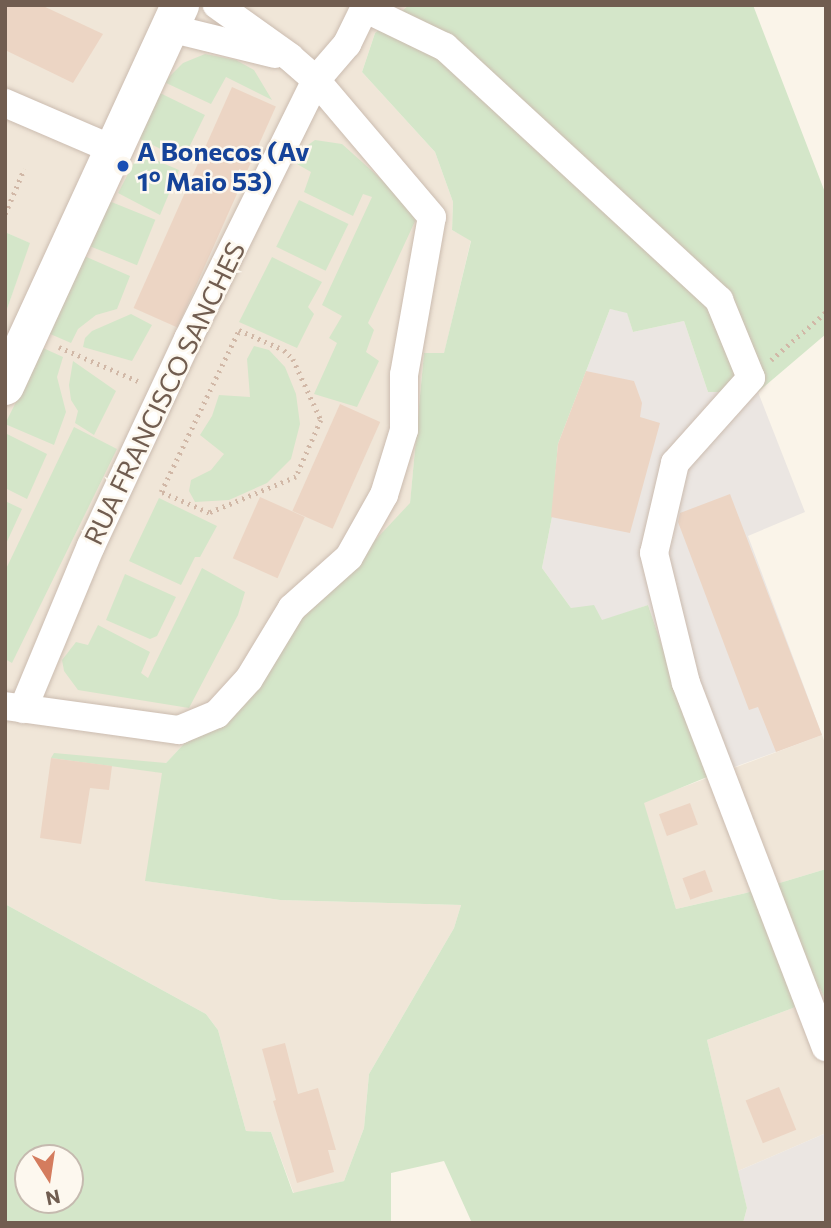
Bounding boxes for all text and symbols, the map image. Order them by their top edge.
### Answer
place label: A Bonecos (Av 1º Maio 53) [137,135,309,196]
marker: A Bonecos (Av 1º Maio 53) [115,158,131,174]
street label: RUA FRANCISCO SANCHES [77,236,251,550]
north arrow [14,1144,84,1214]
text: N [44,1185,62,1211]

